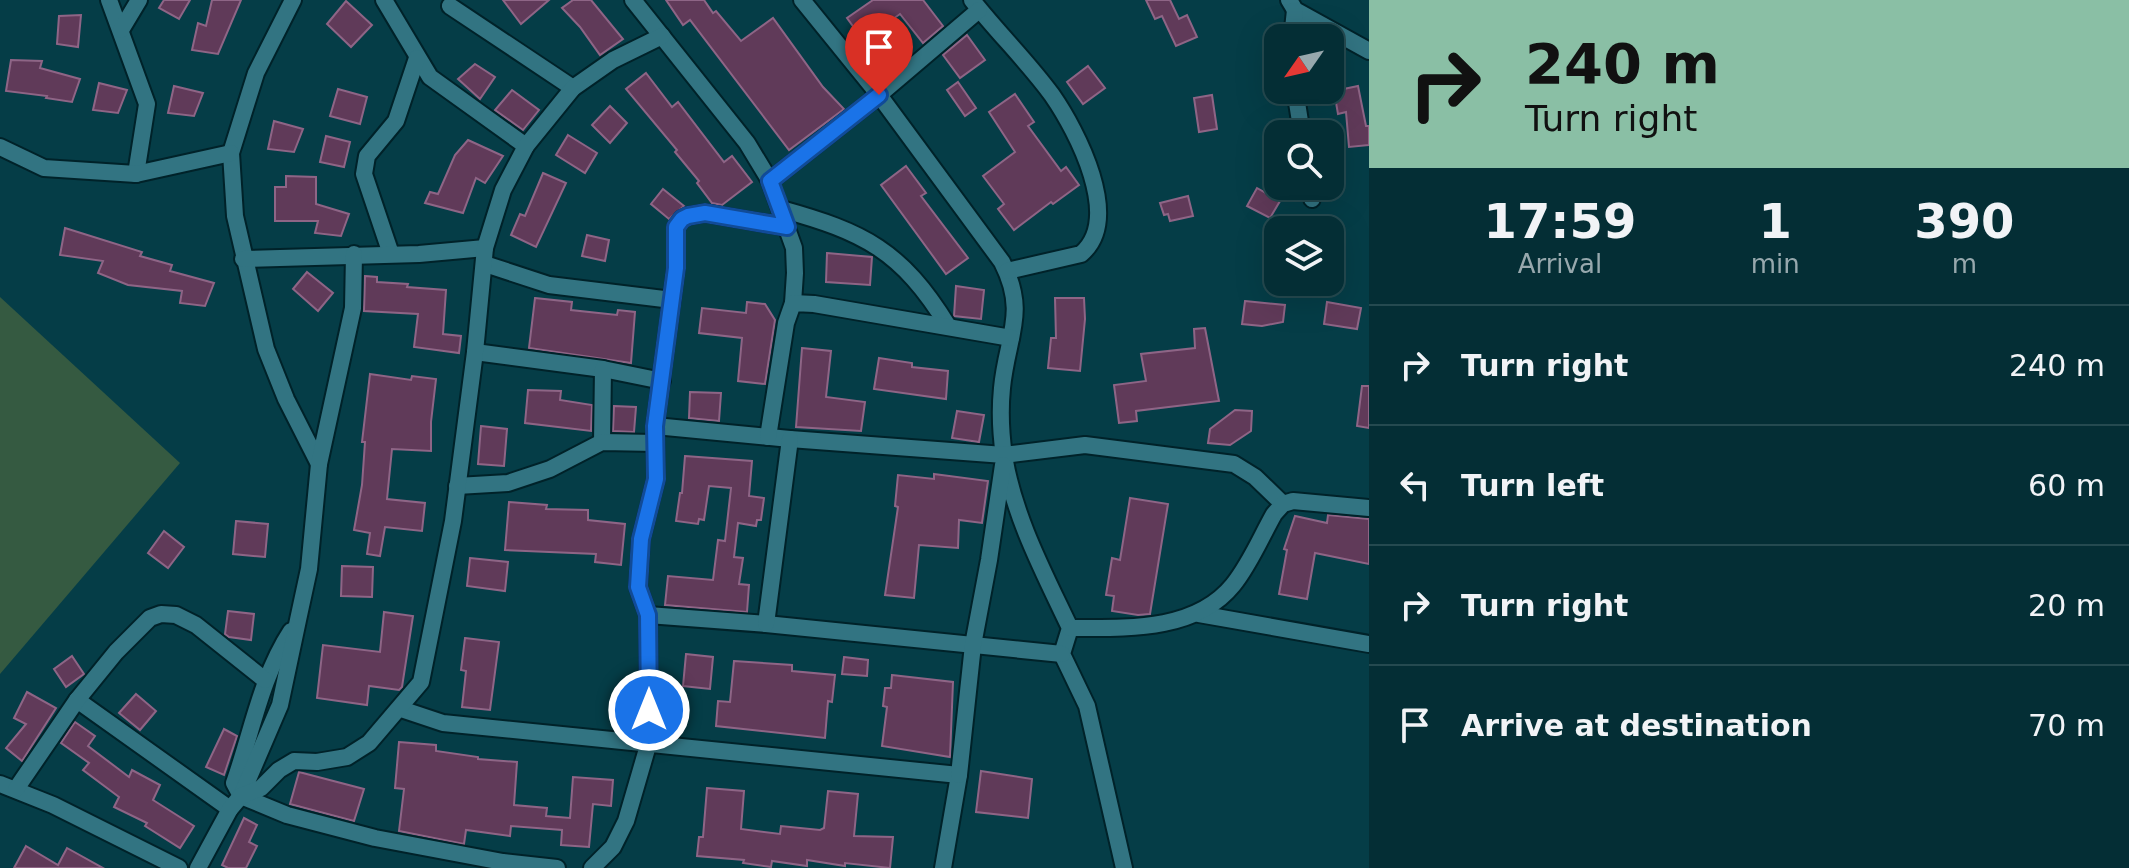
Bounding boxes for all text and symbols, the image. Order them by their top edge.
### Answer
pin [845,13,913,95]
north arrow [1264,24,1344,104]
map controls [1264,24,1344,296]
icon: arrive [857,25,901,69]
text: 240 m [1525,31,1720,96]
icon: right [1393,32,1497,136]
text: Turn right [1525,98,1697,139]
button: search [1264,120,1344,200]
text: 17:59 [1483,193,1636,249]
text: 1 [1759,193,1792,249]
text: 390 [1914,193,2014,249]
button: layers [1264,216,1344,296]
text: Arrival [1518,249,1602,279]
text: min [1751,249,1800,279]
text: m [1952,249,1977,279]
icon: right [1393,343,1437,387]
text: Turn right [1461,348,1628,383]
text: 240 m [2009,348,2105,383]
icon: left [1393,463,1437,507]
text: Turn left [1461,468,1604,503]
text: 60 m [2028,468,2105,503]
icon: right [1393,583,1437,627]
text: Turn right [1461,588,1628,623]
text: 20 m [2028,588,2105,623]
position arrow [607,668,691,752]
icon: arrive [1393,703,1437,747]
text: Arrive at destination [1461,708,1812,743]
text: 70 m [2028,708,2105,743]

